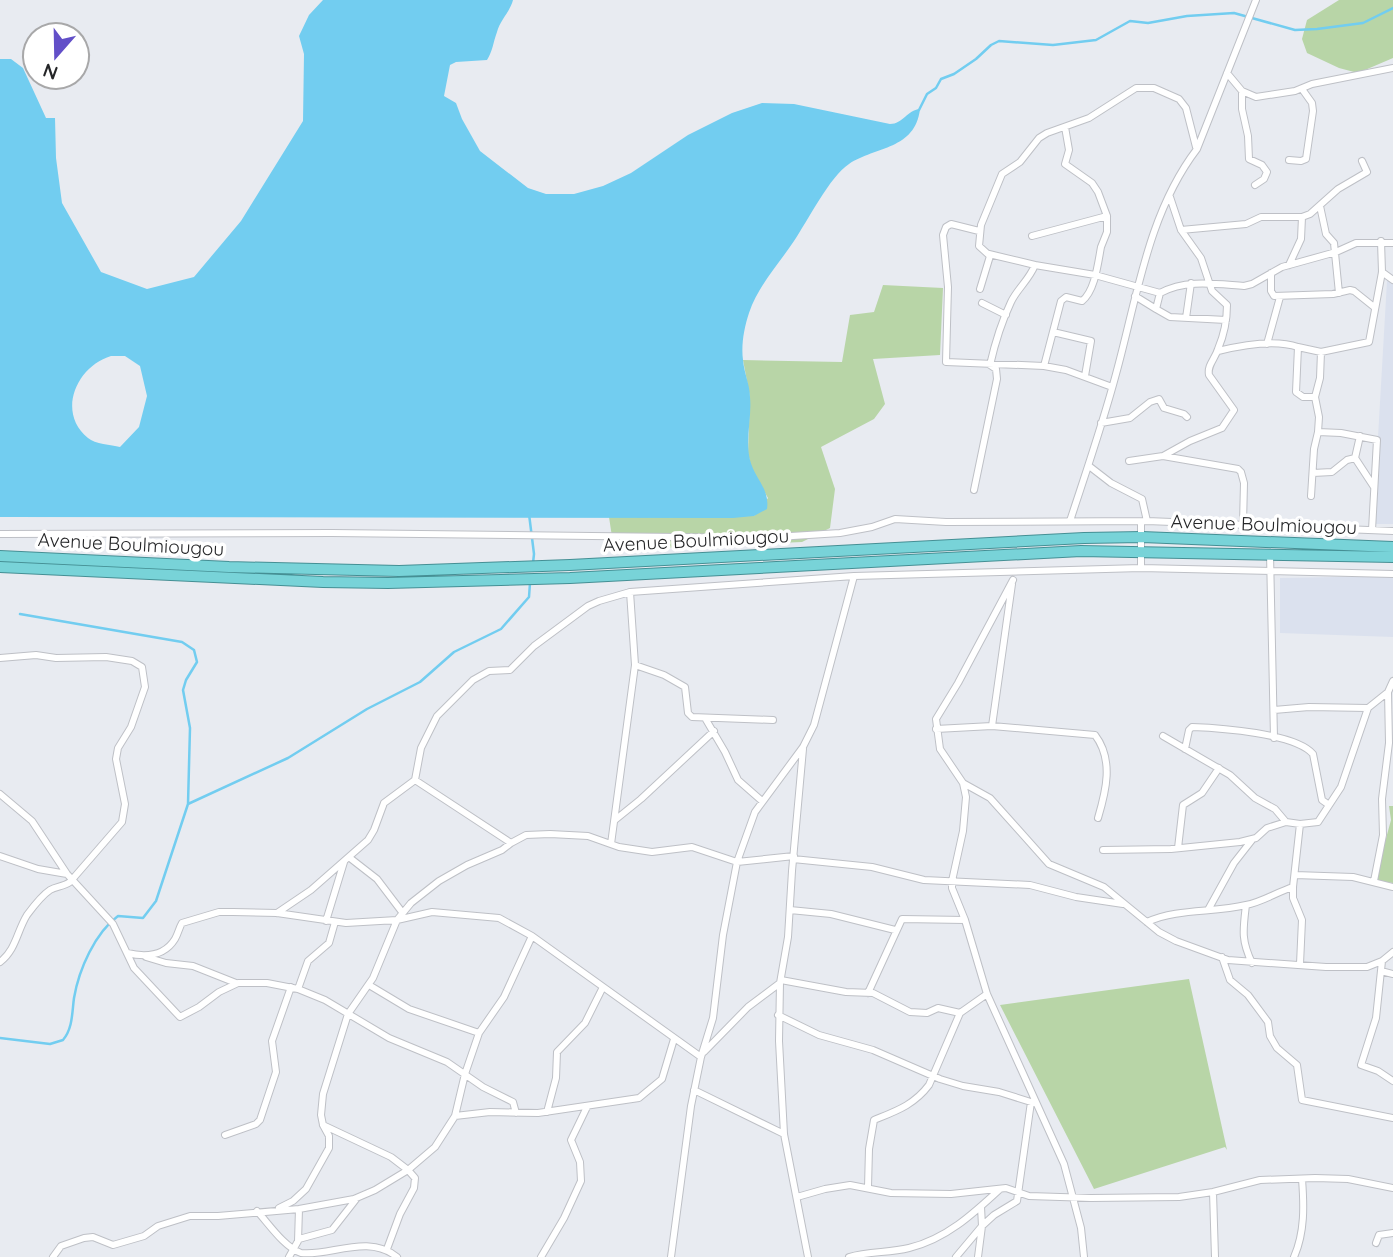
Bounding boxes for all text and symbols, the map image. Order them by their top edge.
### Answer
north arrow [21,21,91,91]
text: N [40,58,61,86]
street label: Avenue Boulmiougou [1170,509,1358,539]
street label: Avenue Boulmiougou [602,523,790,557]
street label: Avenue Boulmiougou [37,527,225,561]

